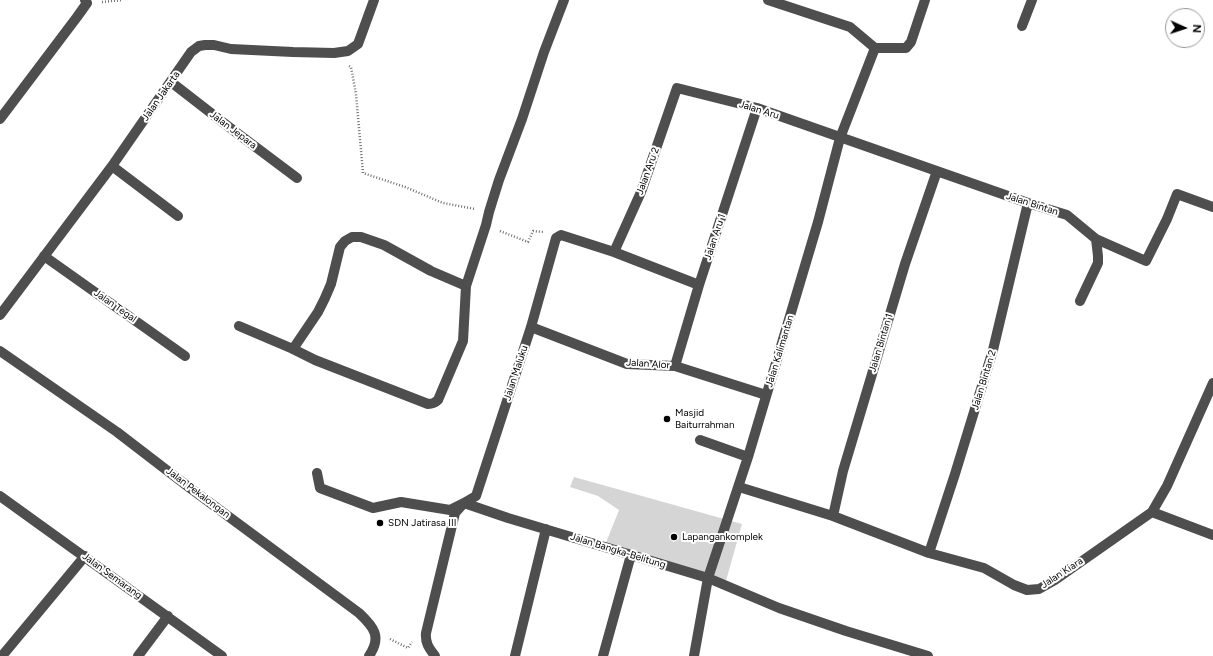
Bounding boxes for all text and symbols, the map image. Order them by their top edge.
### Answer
north arrow [1165,8,1205,48]
text: N [1190,24,1203,33]
street label: Jalan Jakarta [139,69,183,123]
street label: Jalan Aru [737,98,781,122]
street label: Jalan Jepara [207,108,259,152]
street label: Jalan Aru 2 [634,146,662,196]
street label: Jalan Bintan [1004,190,1060,218]
street label: Jalan Aru 1 [702,212,728,262]
street label: Jalan Tegal [91,287,139,325]
street label: Jalan Bintan 1 [866,312,896,374]
street label: Jalan Kalimantan [763,313,797,389]
street label: Jalan Maluku [501,344,531,402]
street label: Jalan Bintan 2 [969,349,999,411]
street label: Jalan Alor [626,356,670,372]
place label: Masjid Baiturrahman [675,407,735,430]
marker: Masjid Baiturrahman [662,414,672,424]
street label: Jalan Pekalongan [164,465,232,521]
place label: SDN Jatirasa III [388,517,456,529]
marker: SDN Jatirasa III [375,518,385,528]
street label: Jalan Bangka-Belitung [569,531,667,571]
place label: Lapangankomplek [682,531,763,543]
marker: Lapangankomplek [669,532,679,542]
street label: Jalan Semarang [80,550,144,602]
street label: Jalan Kiara [1039,555,1085,591]

